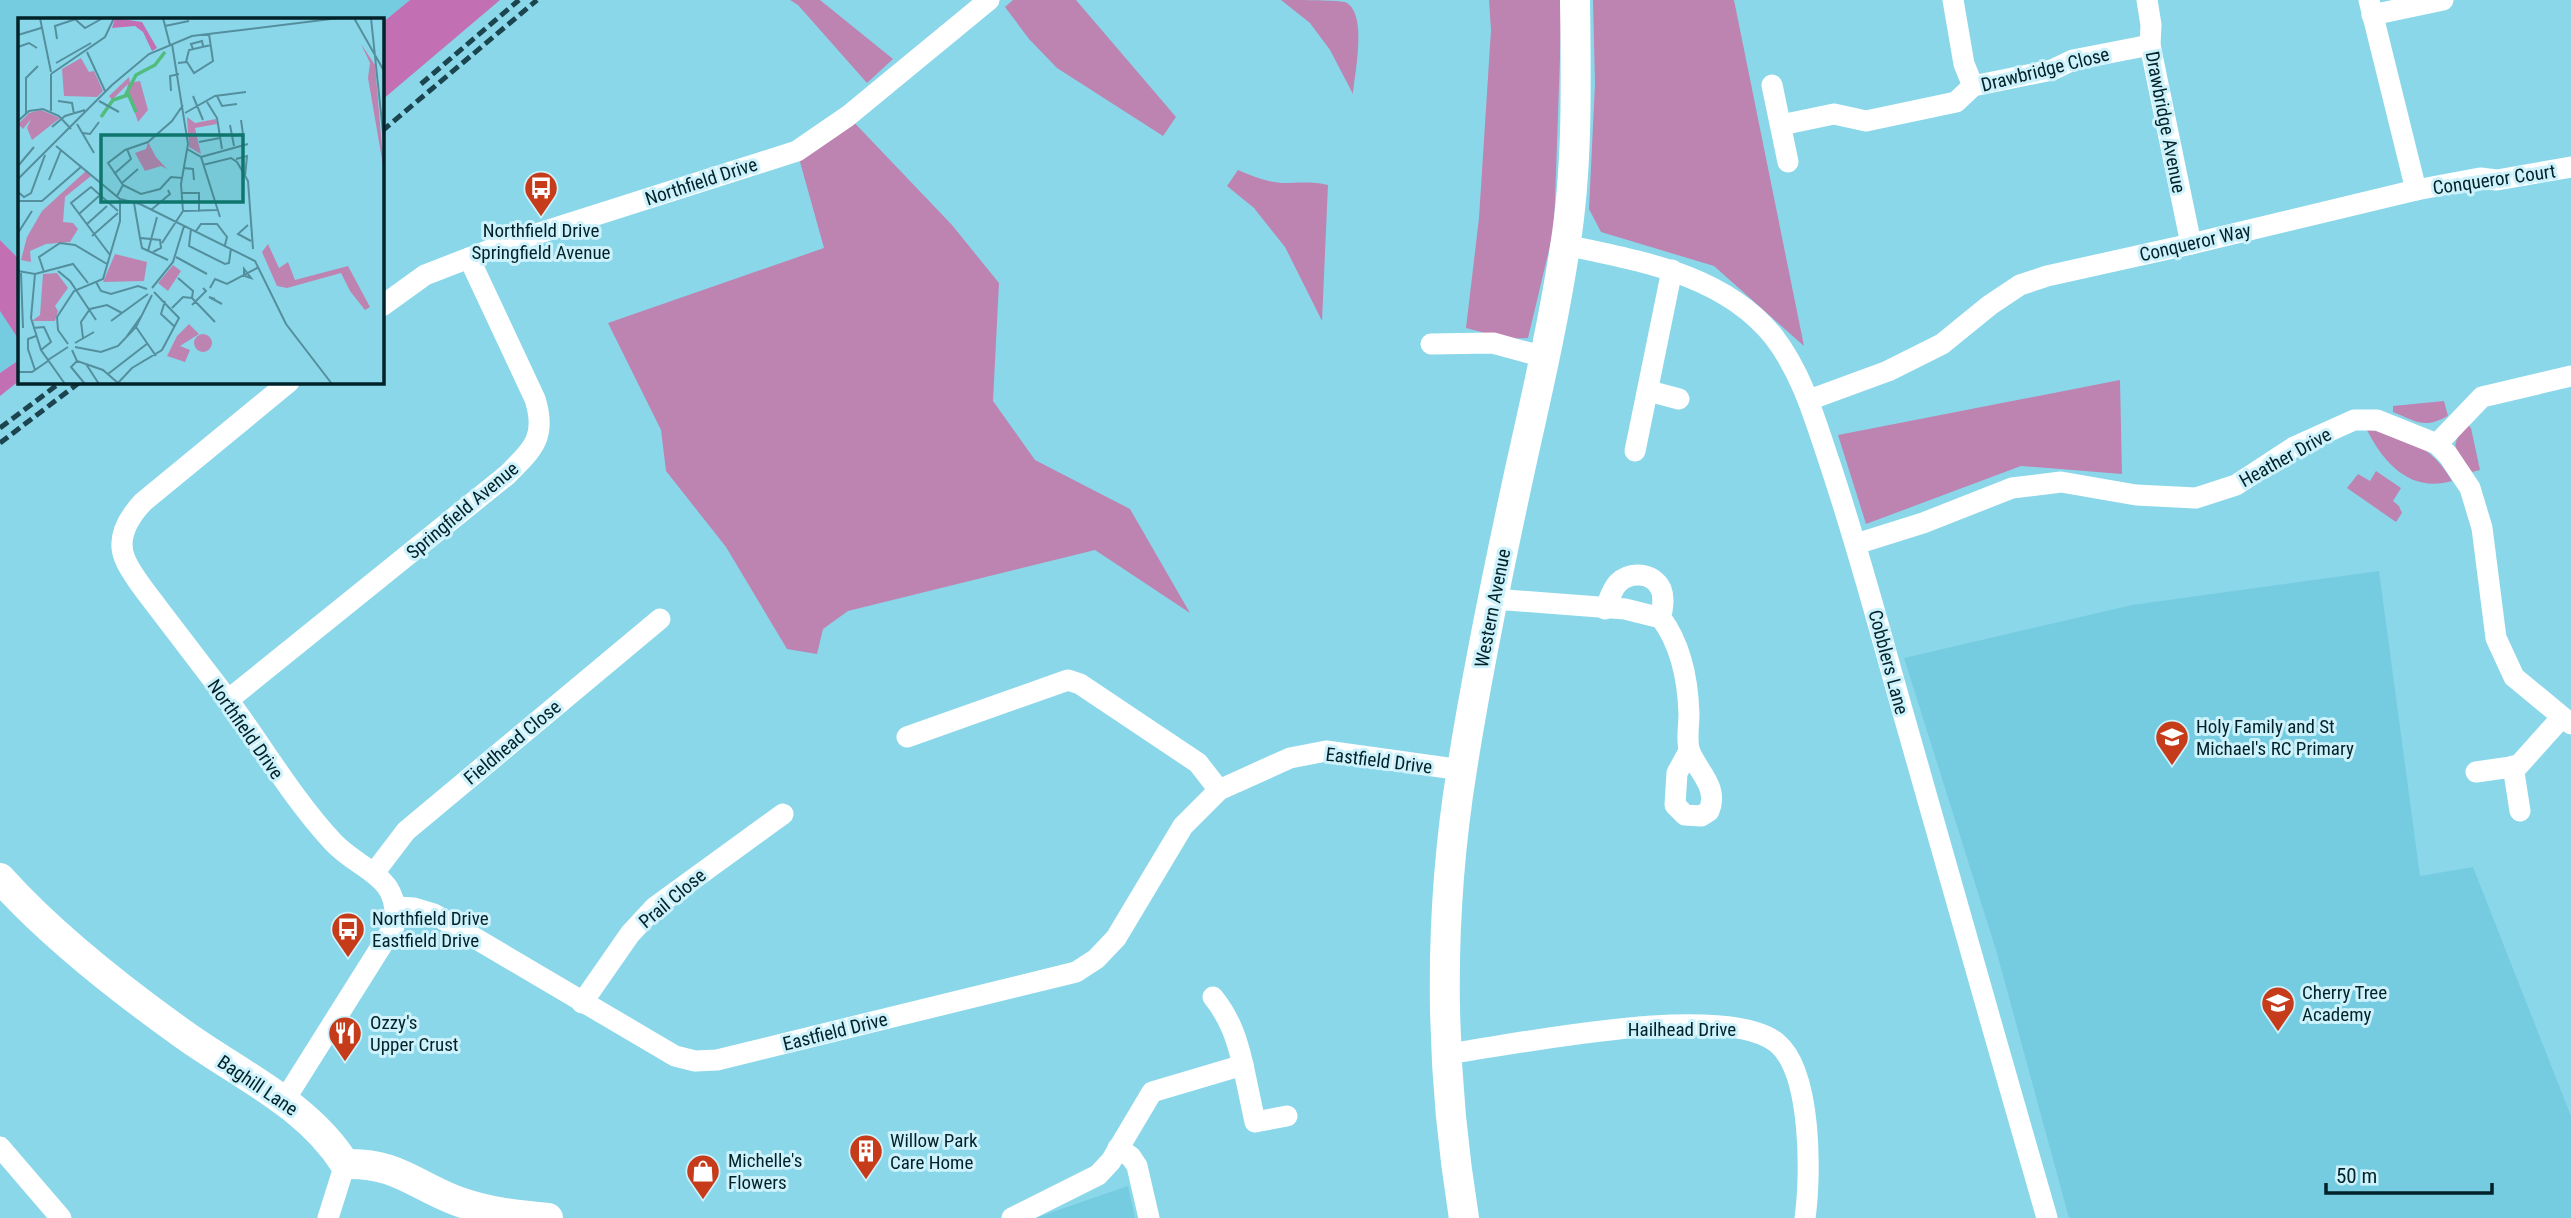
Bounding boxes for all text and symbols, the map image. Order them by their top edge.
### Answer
inset map [18,18,383,383]
street label: Drawbridge Close [1979,42,2112,97]
street label: Drawbridge Avenue [2140,49,2191,195]
street label: Northfield Drive [642,152,760,210]
street label: Conqueror Court [2431,159,2557,199]
bus stop icon: Northfield Drive Springfield Avenue [522,169,560,218]
place label: Northfield Drive Springfield Avenue [471,219,611,264]
street label: Conqueror Way [2137,219,2253,266]
street label: Heather Drive [2235,423,2335,492]
street label: Springfield Avenue [402,457,523,564]
street label: Western Avenue [1470,547,1515,669]
street label: Cobblers Lane [1864,607,1914,717]
street label: Northfield Drive [203,675,289,784]
street label: Fieldhead Close [459,695,566,790]
place label: Holy Family and St Michael's RC Primary [2196,715,2354,760]
school or university icon: Holy Family and St Michael's RC Primary [2153,718,2191,767]
street label: Eastfield Drive [1324,743,1434,778]
street label: Prail Close [634,864,711,933]
place label: Northfield Drive Eastfield Drive [372,907,489,952]
bus stop icon: Northfield Drive Eastfield Drive [329,910,367,959]
place label: Cherry Tree Academy [2302,981,2387,1026]
school or university icon: Cherry Tree Academy [2259,984,2297,1033]
street label: Eastfield Drive [780,1007,890,1056]
place label: Ozzy's Upper Crust [370,1011,459,1056]
restaurant icon: Ozzy's Upper Crust [326,1014,364,1063]
street label: Hailhead Drive [1628,1018,1736,1041]
street label: Baghill Lane [213,1050,302,1121]
place label: Willow Park Care Home [890,1129,978,1174]
building icon: Willow Park Care Home [847,1132,885,1181]
place label: Michelle's Flowers [728,1149,802,1194]
shop icon: Michelle's Flowers [684,1152,722,1201]
scale bar [2326,1152,2492,1196]
text: 50 m [2336,1164,2377,1188]

